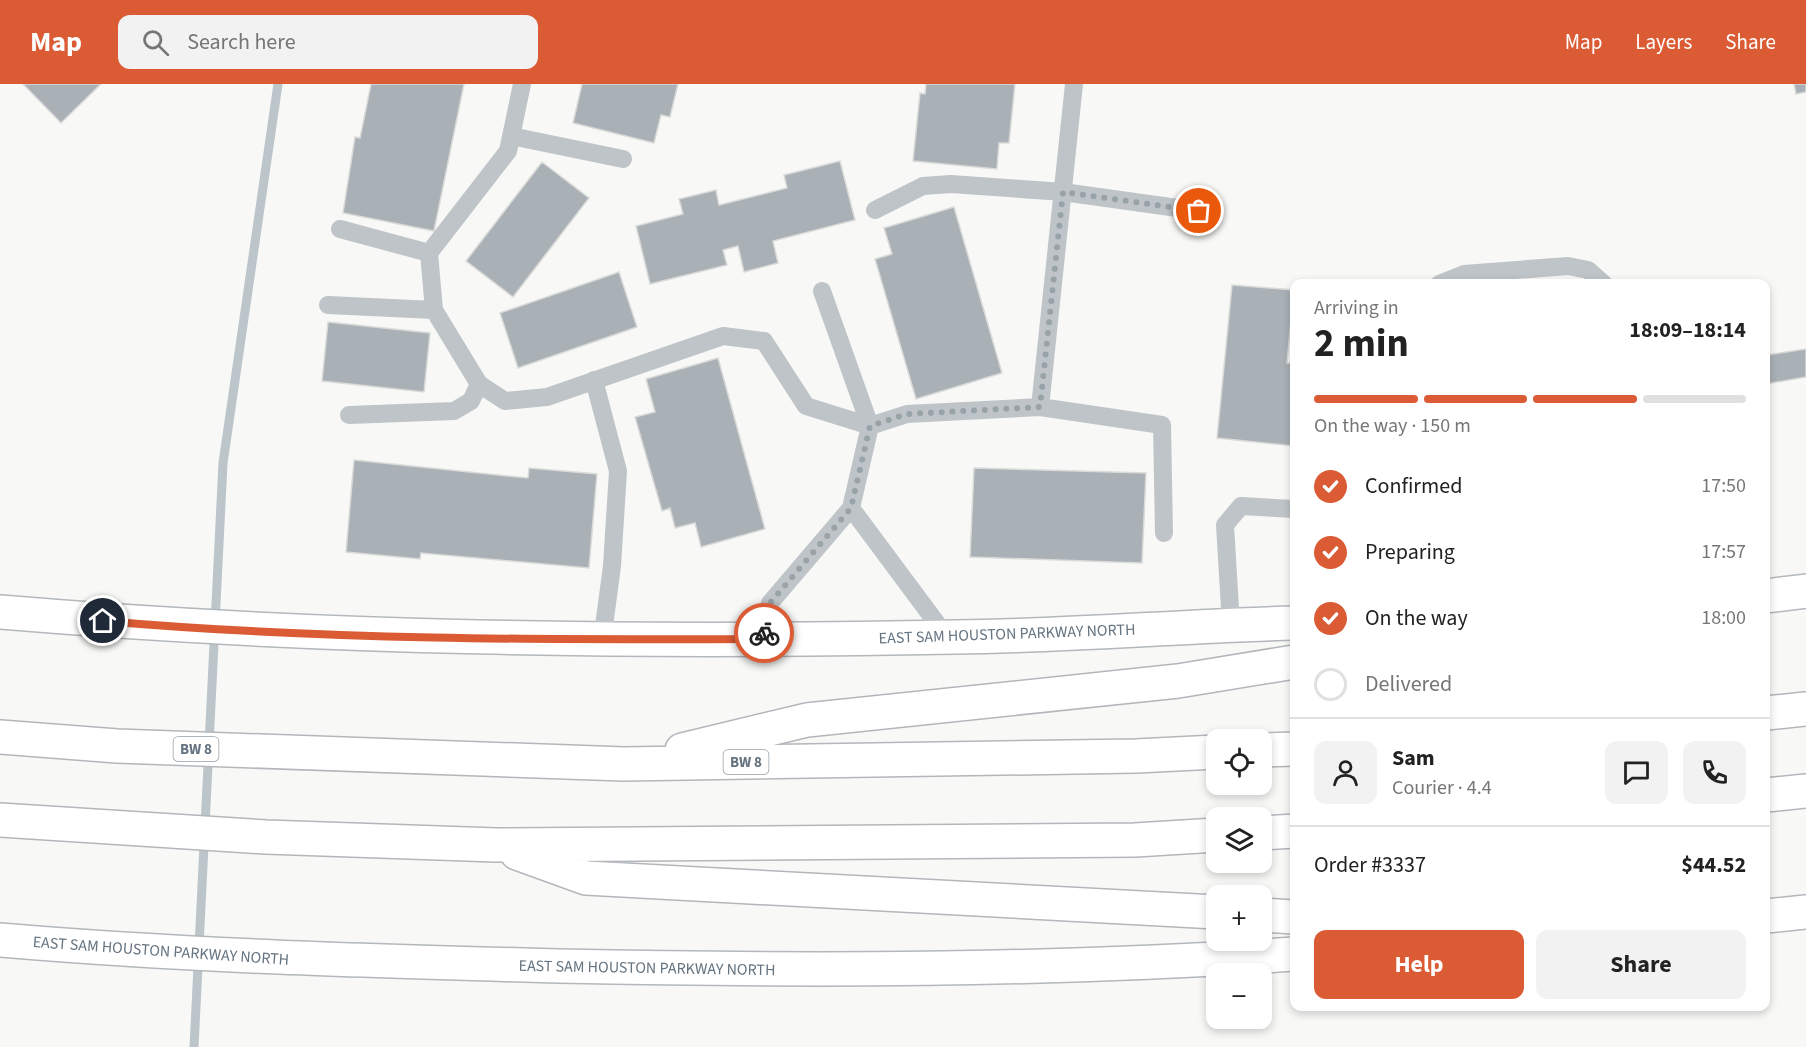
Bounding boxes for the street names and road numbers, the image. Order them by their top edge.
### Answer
street label: EAST SAM HOUSTON PARKWAY NORTH [878,619,1136,649]
road number: BW 8 [174,737,218,761]
road number: BW 8 [724,750,768,774]
street label: EAST SAM HOUSTON PARKWAY NORTH [32,931,290,971]
street label: EAST SAM HOUSTON PARKWAY NORTH [518,955,776,981]

